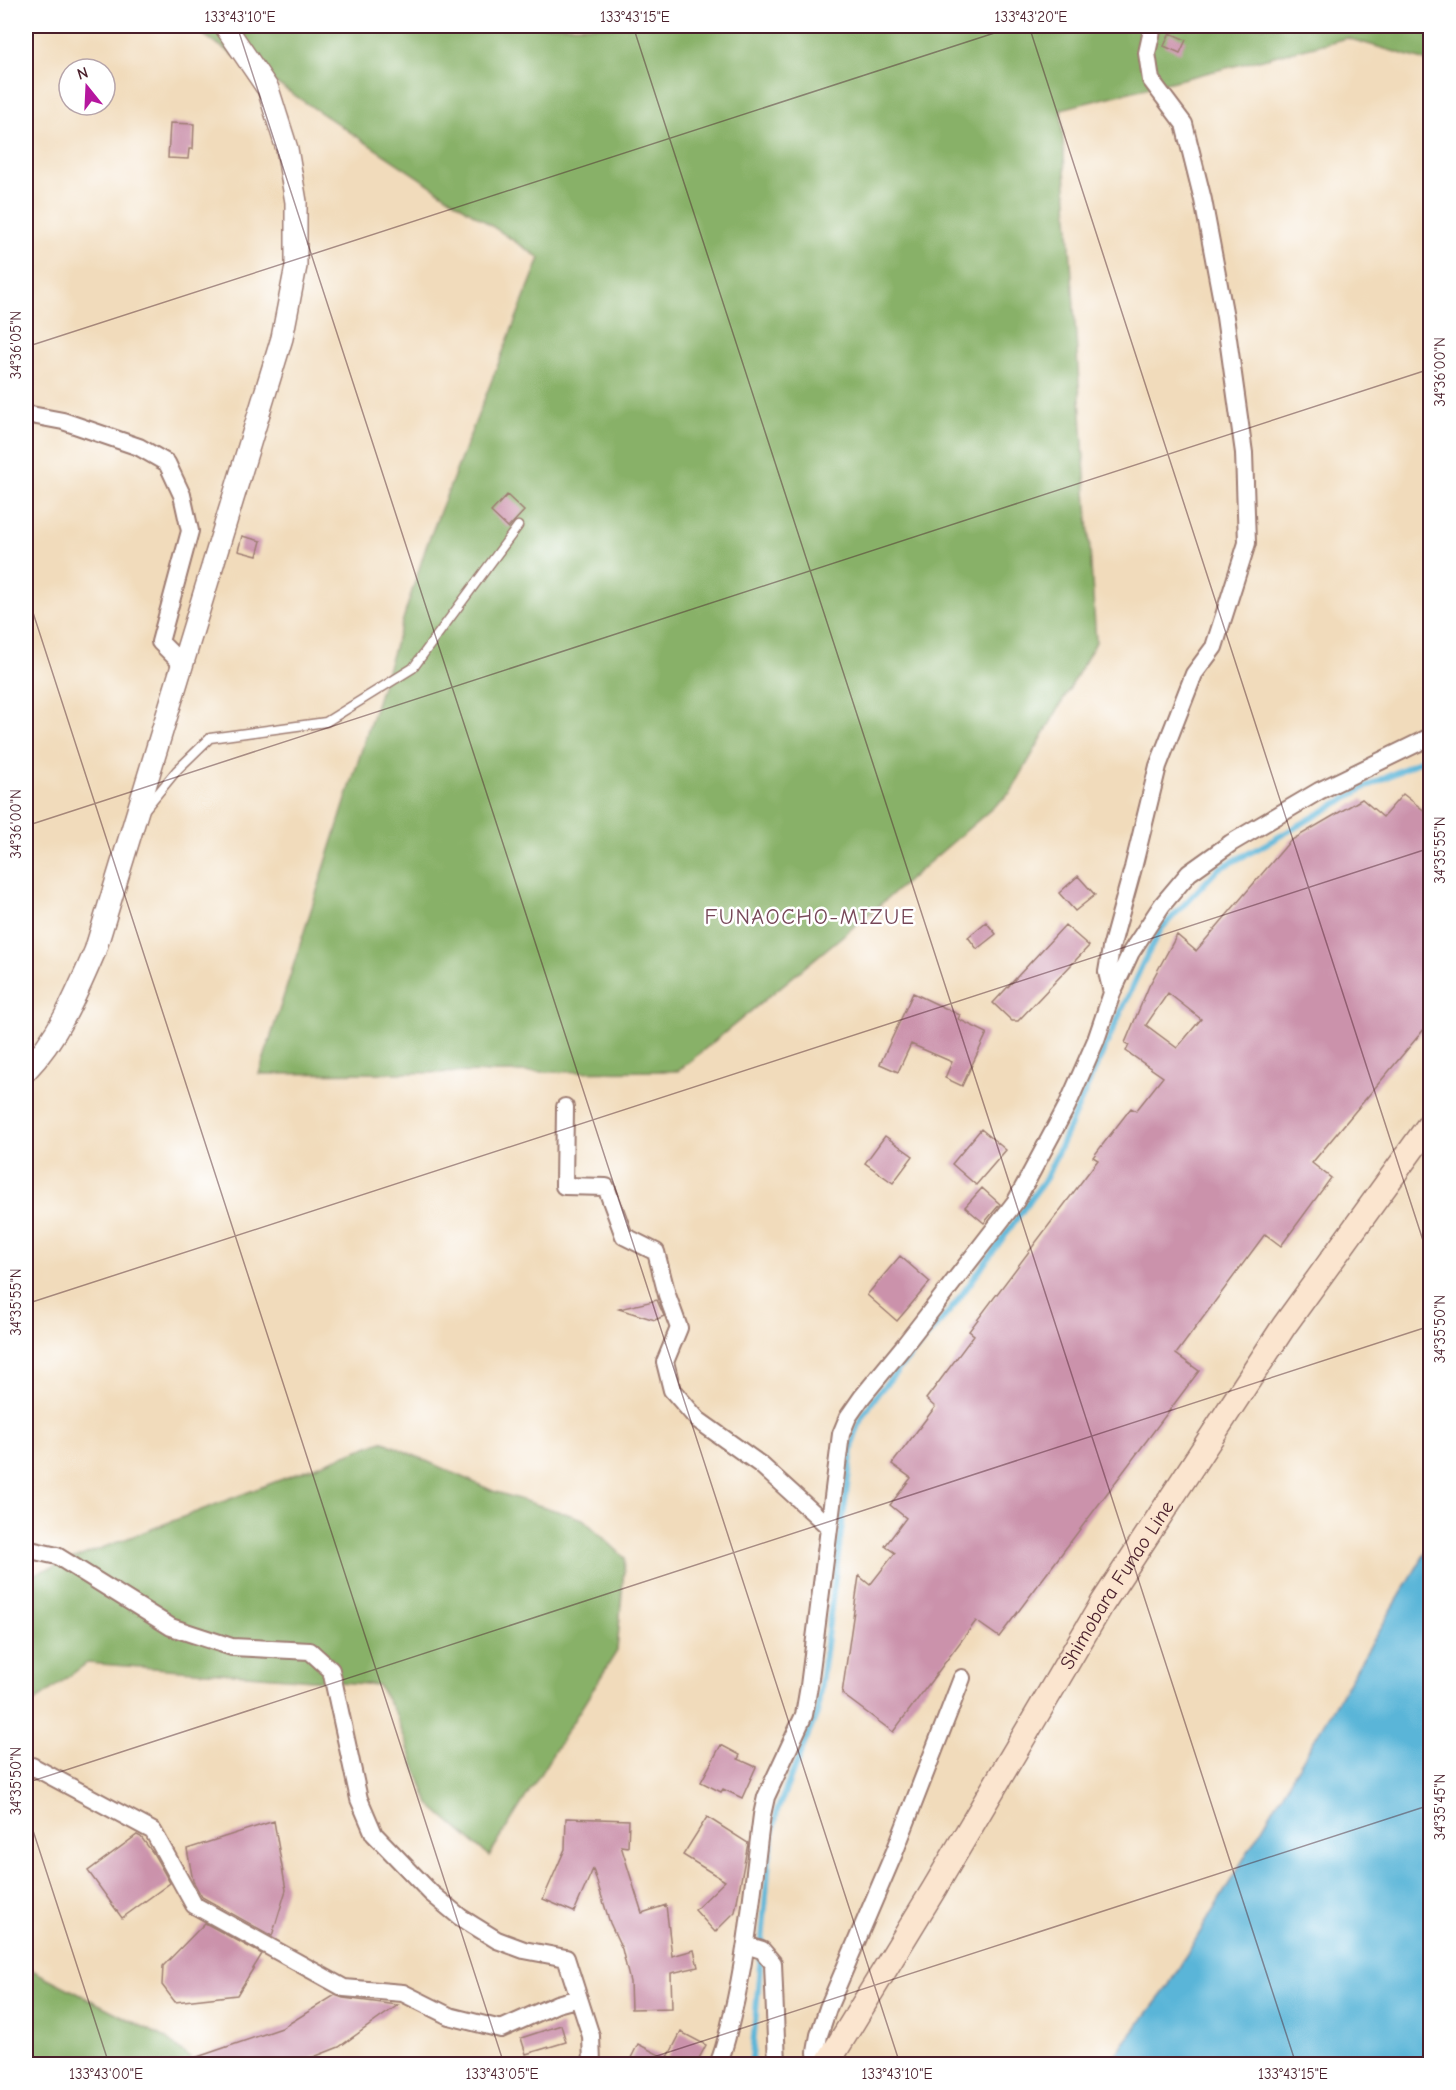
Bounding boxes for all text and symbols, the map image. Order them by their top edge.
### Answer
text: 133°43'10"E [205,8,275,26]
text: 133°43'15"E [600,8,670,26]
text: 133°43'20"E [995,8,1067,26]
north arrow [57,57,117,117]
text: N [75,64,90,84]
text: 34°36'05"N [7,311,25,379]
text: 34°36'00"N [1431,337,1449,407]
text: 34°36'00"N [7,789,25,859]
text: 34°35'55"N [1431,816,1449,884]
district label: FUNAOCHO-MIZUE [705,904,915,930]
text: 34°35'55"N [7,1268,25,1336]
text: 34°35'50"N [1431,1295,1449,1363]
street label: Shimobara Funao Line [1055,1496,1178,1673]
text: 34°35'50"N [7,1747,25,1815]
text: 34°35'45"N [1431,1774,1449,1840]
text: 133°43'00"E [69,2065,143,2083]
text: 133°43'05"E [465,2065,539,2083]
text: 133°43'10"E [862,2065,932,2083]
text: 133°43'15"E [1258,2065,1328,2083]

